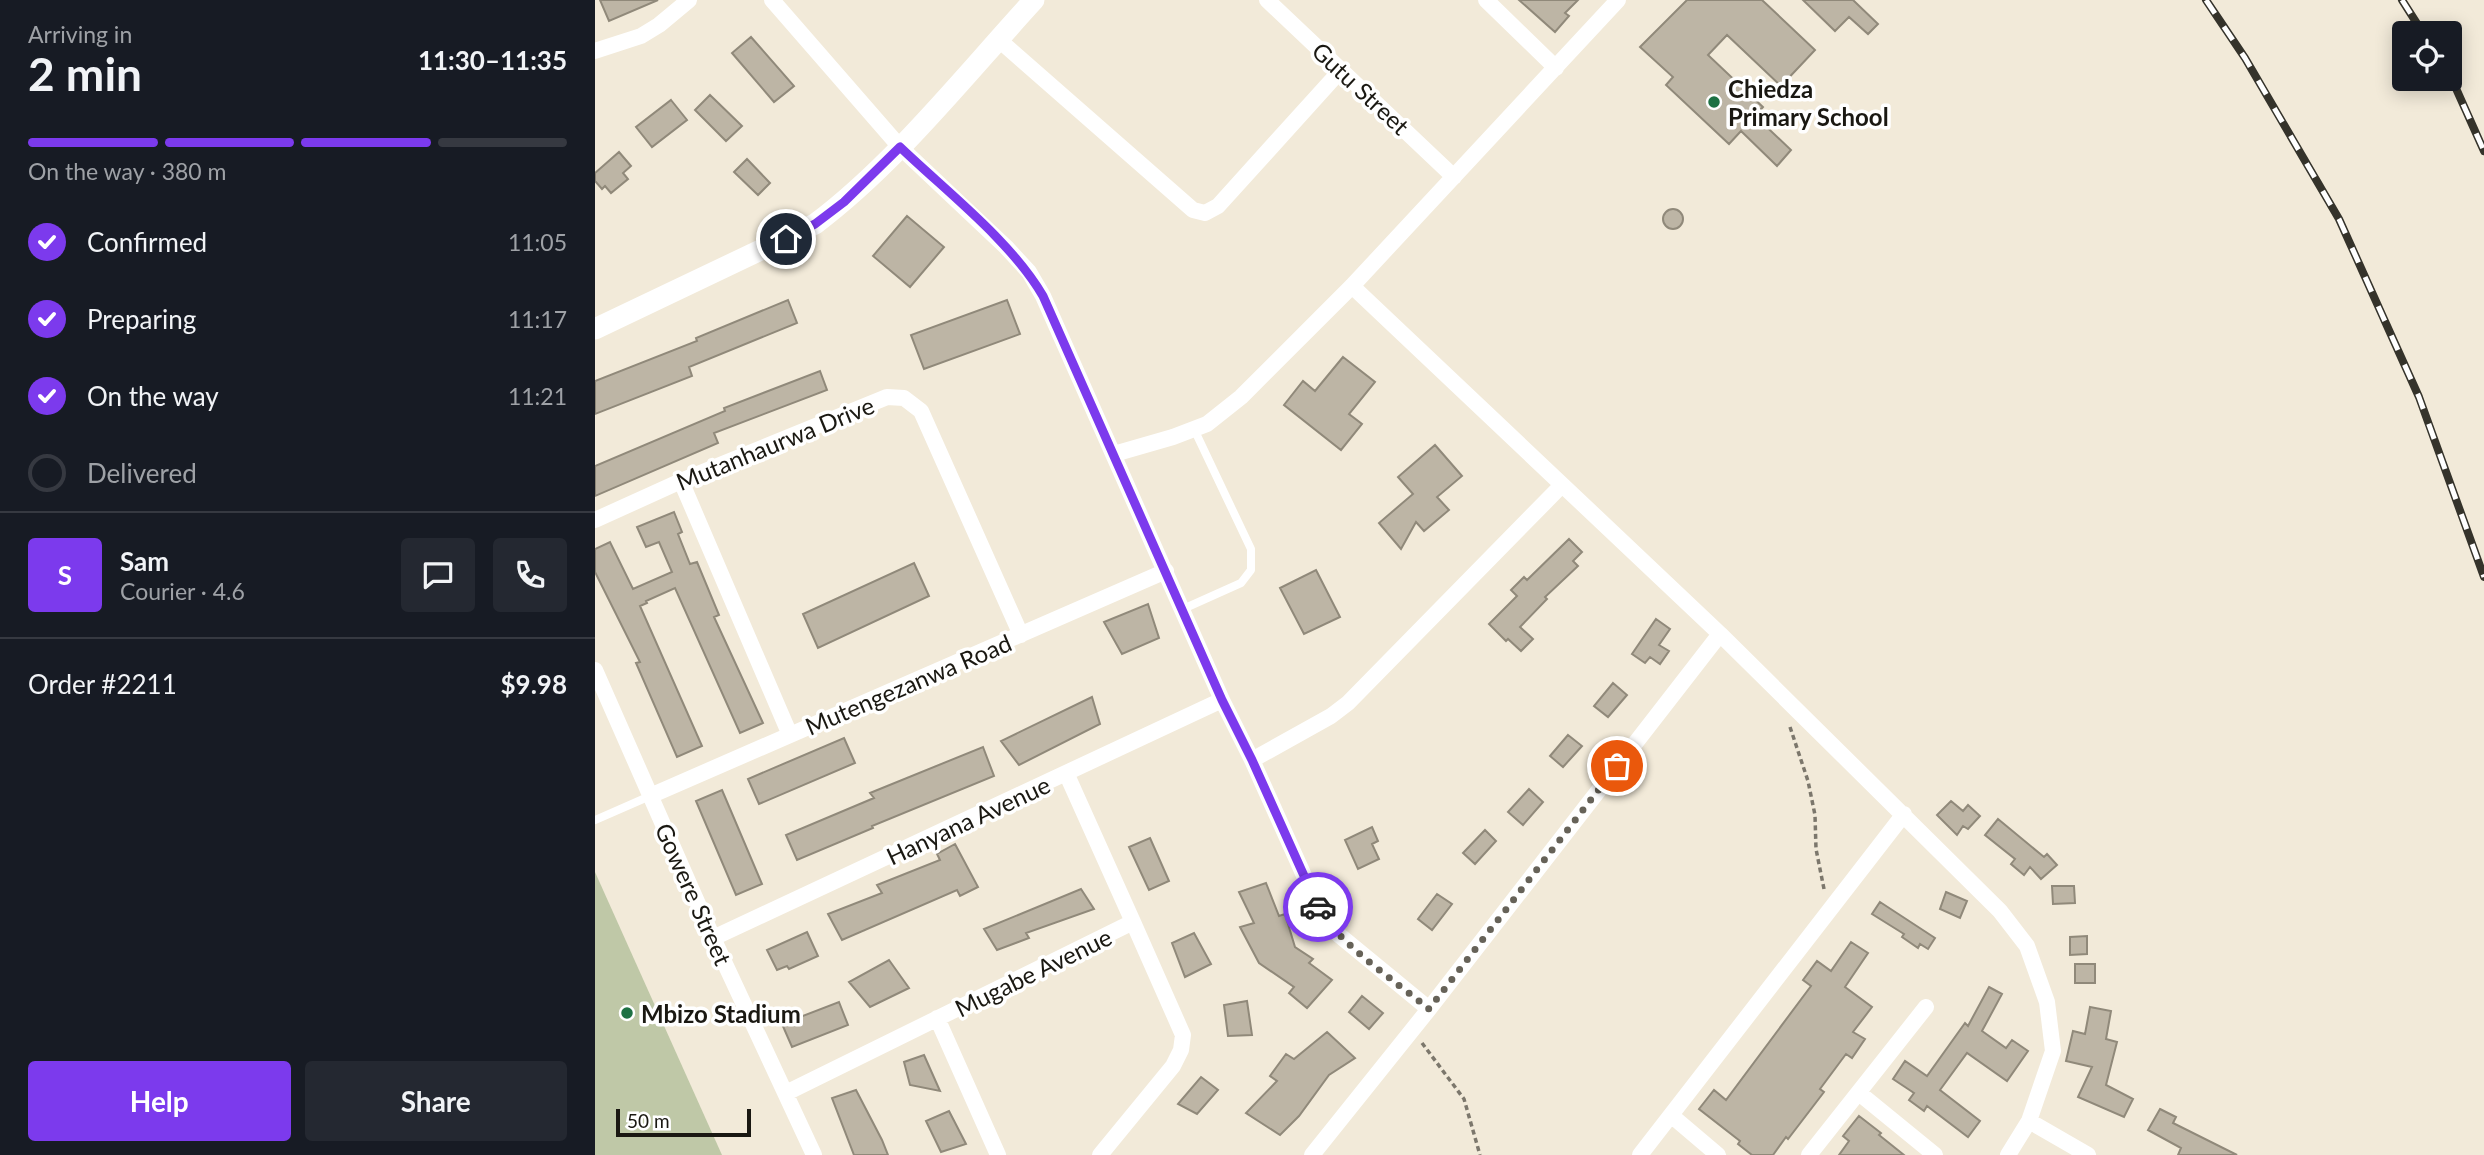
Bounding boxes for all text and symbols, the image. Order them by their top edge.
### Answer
text: Arriving in [28,20,132,48]
map controls [2392,21,2462,91]
button: locate [2392,21,2462,91]
street label: Gutu Street [1306,36,1416,140]
text: 11:30–11:35 [418,44,567,76]
text: 2 min [28,46,142,101]
place label: Chiedza Primary School [1728,74,1889,131]
marker: Chiedza Primary School [1706,94,1722,110]
text: On the way · 380 m [28,157,227,185]
pin [756,209,816,269]
icon: home [767,220,805,258]
icon: check [28,223,66,261]
text: Confirmed [87,226,207,258]
text: 11:05 [508,228,567,256]
icon: check [28,300,66,338]
text: Preparing [87,303,196,335]
text: 11:17 [508,305,567,333]
icon: check [28,377,66,415]
text: On the way [87,380,219,412]
text: 11:21 [508,382,567,410]
street label: Mutanhaurwa Drive [672,390,878,496]
text: Delivered [87,457,197,489]
button: chat [401,538,475,612]
button: phone [493,538,567,612]
text: Sam [120,545,169,577]
text: S [58,559,72,591]
text: Courier · 4.6 [120,577,245,605]
street label: Mutengezanwa Road [801,627,1015,741]
text: Order #2211 [28,668,177,700]
text: $9.98 [501,668,567,700]
pin [1587,736,1647,796]
icon: bag [1598,747,1636,785]
street label: Hanyana Avenue [882,769,1054,871]
street label: Gowere Street [650,818,738,970]
courier [1283,872,1353,942]
icon: car [1299,888,1337,926]
street label: Mugabe Avenue [950,922,1116,1022]
place label: Mbizo Stadium [641,999,801,1028]
marker: Mbizo Stadium [619,1005,635,1021]
button: Help [28,1061,291,1141]
button: Share [305,1061,567,1141]
scale bar [616,1106,751,1138]
text: 50 m [627,1109,670,1132]

